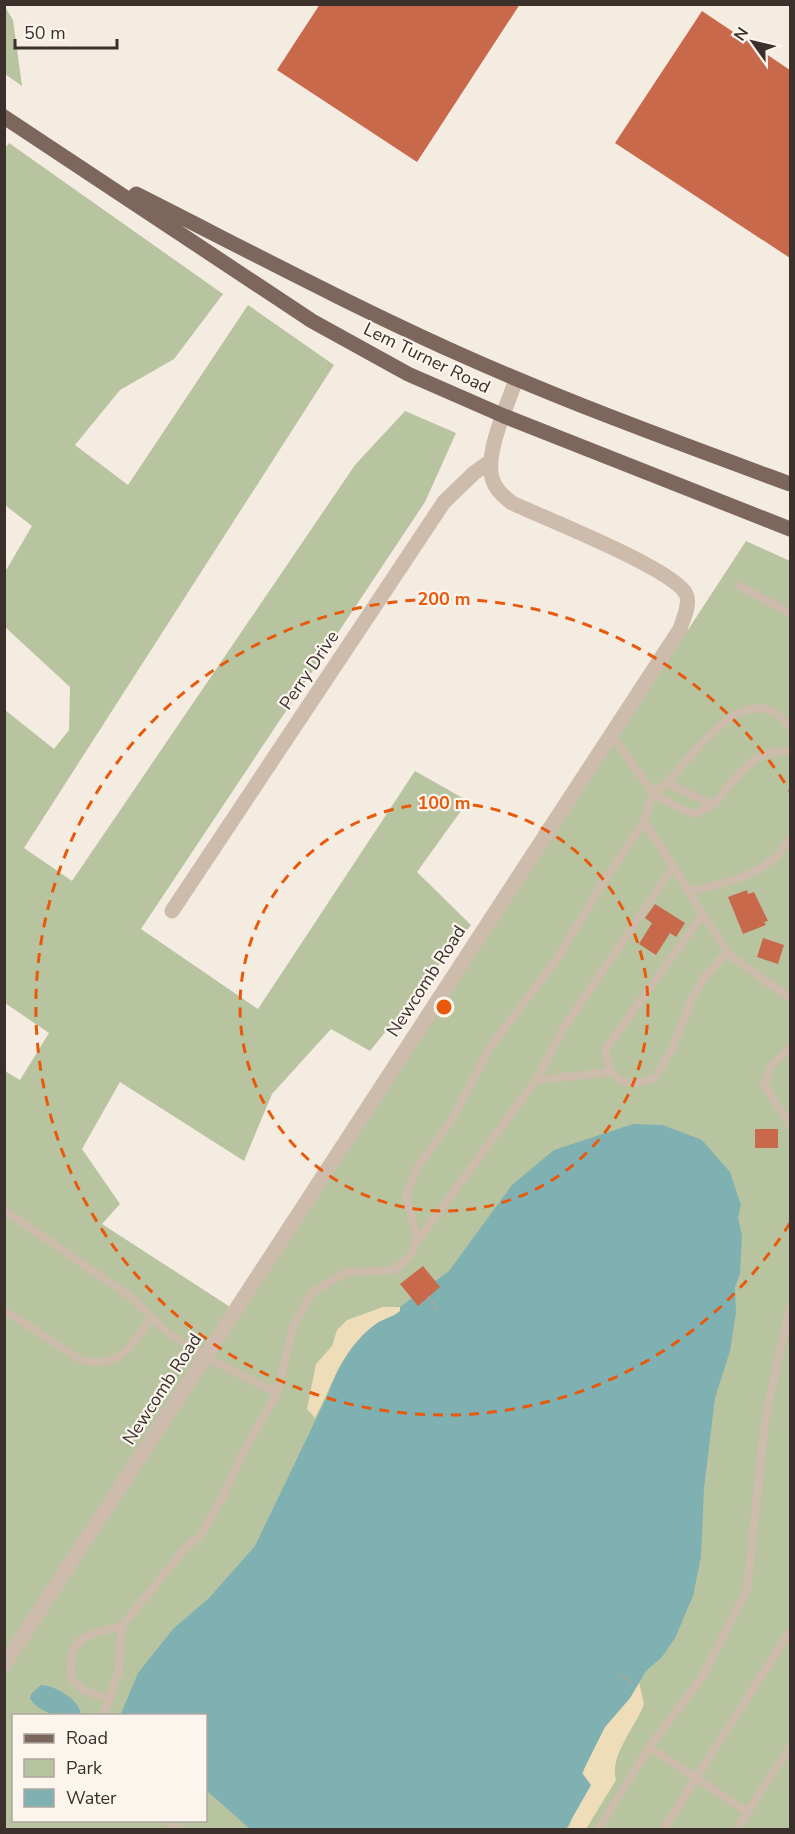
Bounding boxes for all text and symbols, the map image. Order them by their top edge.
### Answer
scale bar [15,12,117,50]
north arrow [723,12,783,72]
text: 50 m [24,21,66,45]
text: N [729,23,754,45]
street label: Lem Turner Road [360,317,494,399]
text: 200 m [417,587,471,611]
street label: Perry Drive [274,626,344,714]
text: 100 m [417,791,471,815]
street label: Newcomb Road [381,921,471,1041]
centre of rings [434,997,454,1017]
street label: Newcomb Road [117,1329,207,1449]
legend [12,1714,207,1822]
text: Road [66,1726,108,1750]
text: Park [66,1756,103,1780]
text: Water [66,1786,117,1810]

